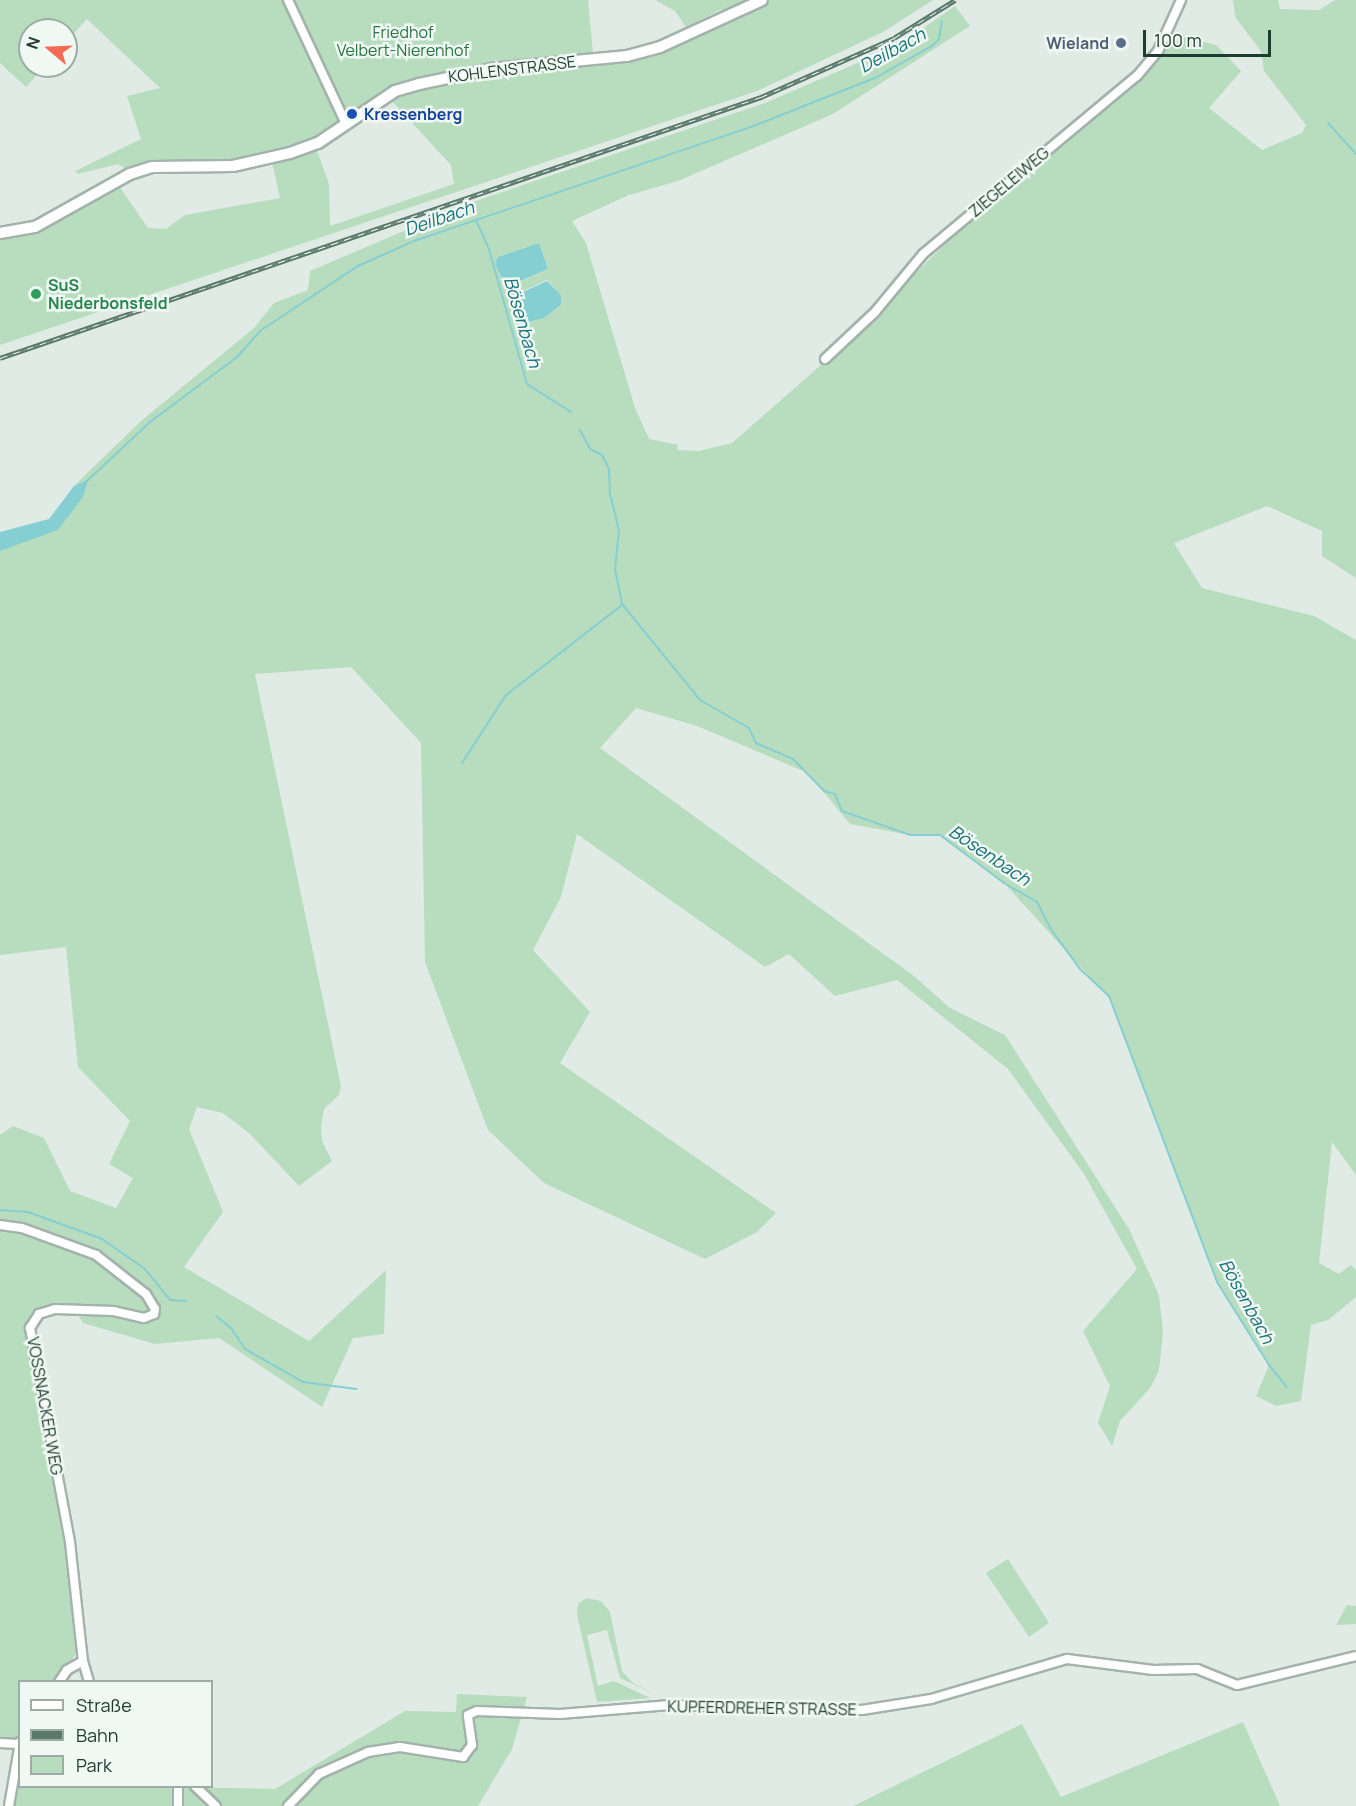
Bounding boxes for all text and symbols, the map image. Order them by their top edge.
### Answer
north arrow [18,18,78,78]
scale bar [1146,18,1274,56]
park label: Friedhof Velbert-Nierenhof [337,22,469,60]
water label: Deilbach [855,23,929,77]
text: 100 m [1154,28,1202,52]
place label: Wieland [1046,33,1109,53]
text: N [21,34,45,52]
marker: Wieland [1114,36,1128,50]
street label: KOHLENSTRASSE [447,52,577,86]
place label: Kressenberg [364,104,462,124]
marker: Kressenberg [345,107,359,121]
street label: ZIEGELEIWEG [965,143,1053,221]
water label: Deilbach [401,196,477,240]
water label: Bösenbach [500,274,546,370]
place label: SuS Niederbonsfeld [48,275,168,313]
marker: SuS Niederbonsfeld [29,287,43,301]
water label: Bösenbach [945,820,1035,890]
water label: Bösenbach [1215,1255,1279,1347]
street label: VOSSNACKER WEG [23,1335,67,1477]
legend [18,1680,213,1788]
text: Straße [76,1693,132,1717]
street label: KUPFERDREHER STRASSE [667,1697,857,1719]
text: Bahn [76,1723,118,1747]
text: Park [76,1753,112,1777]

